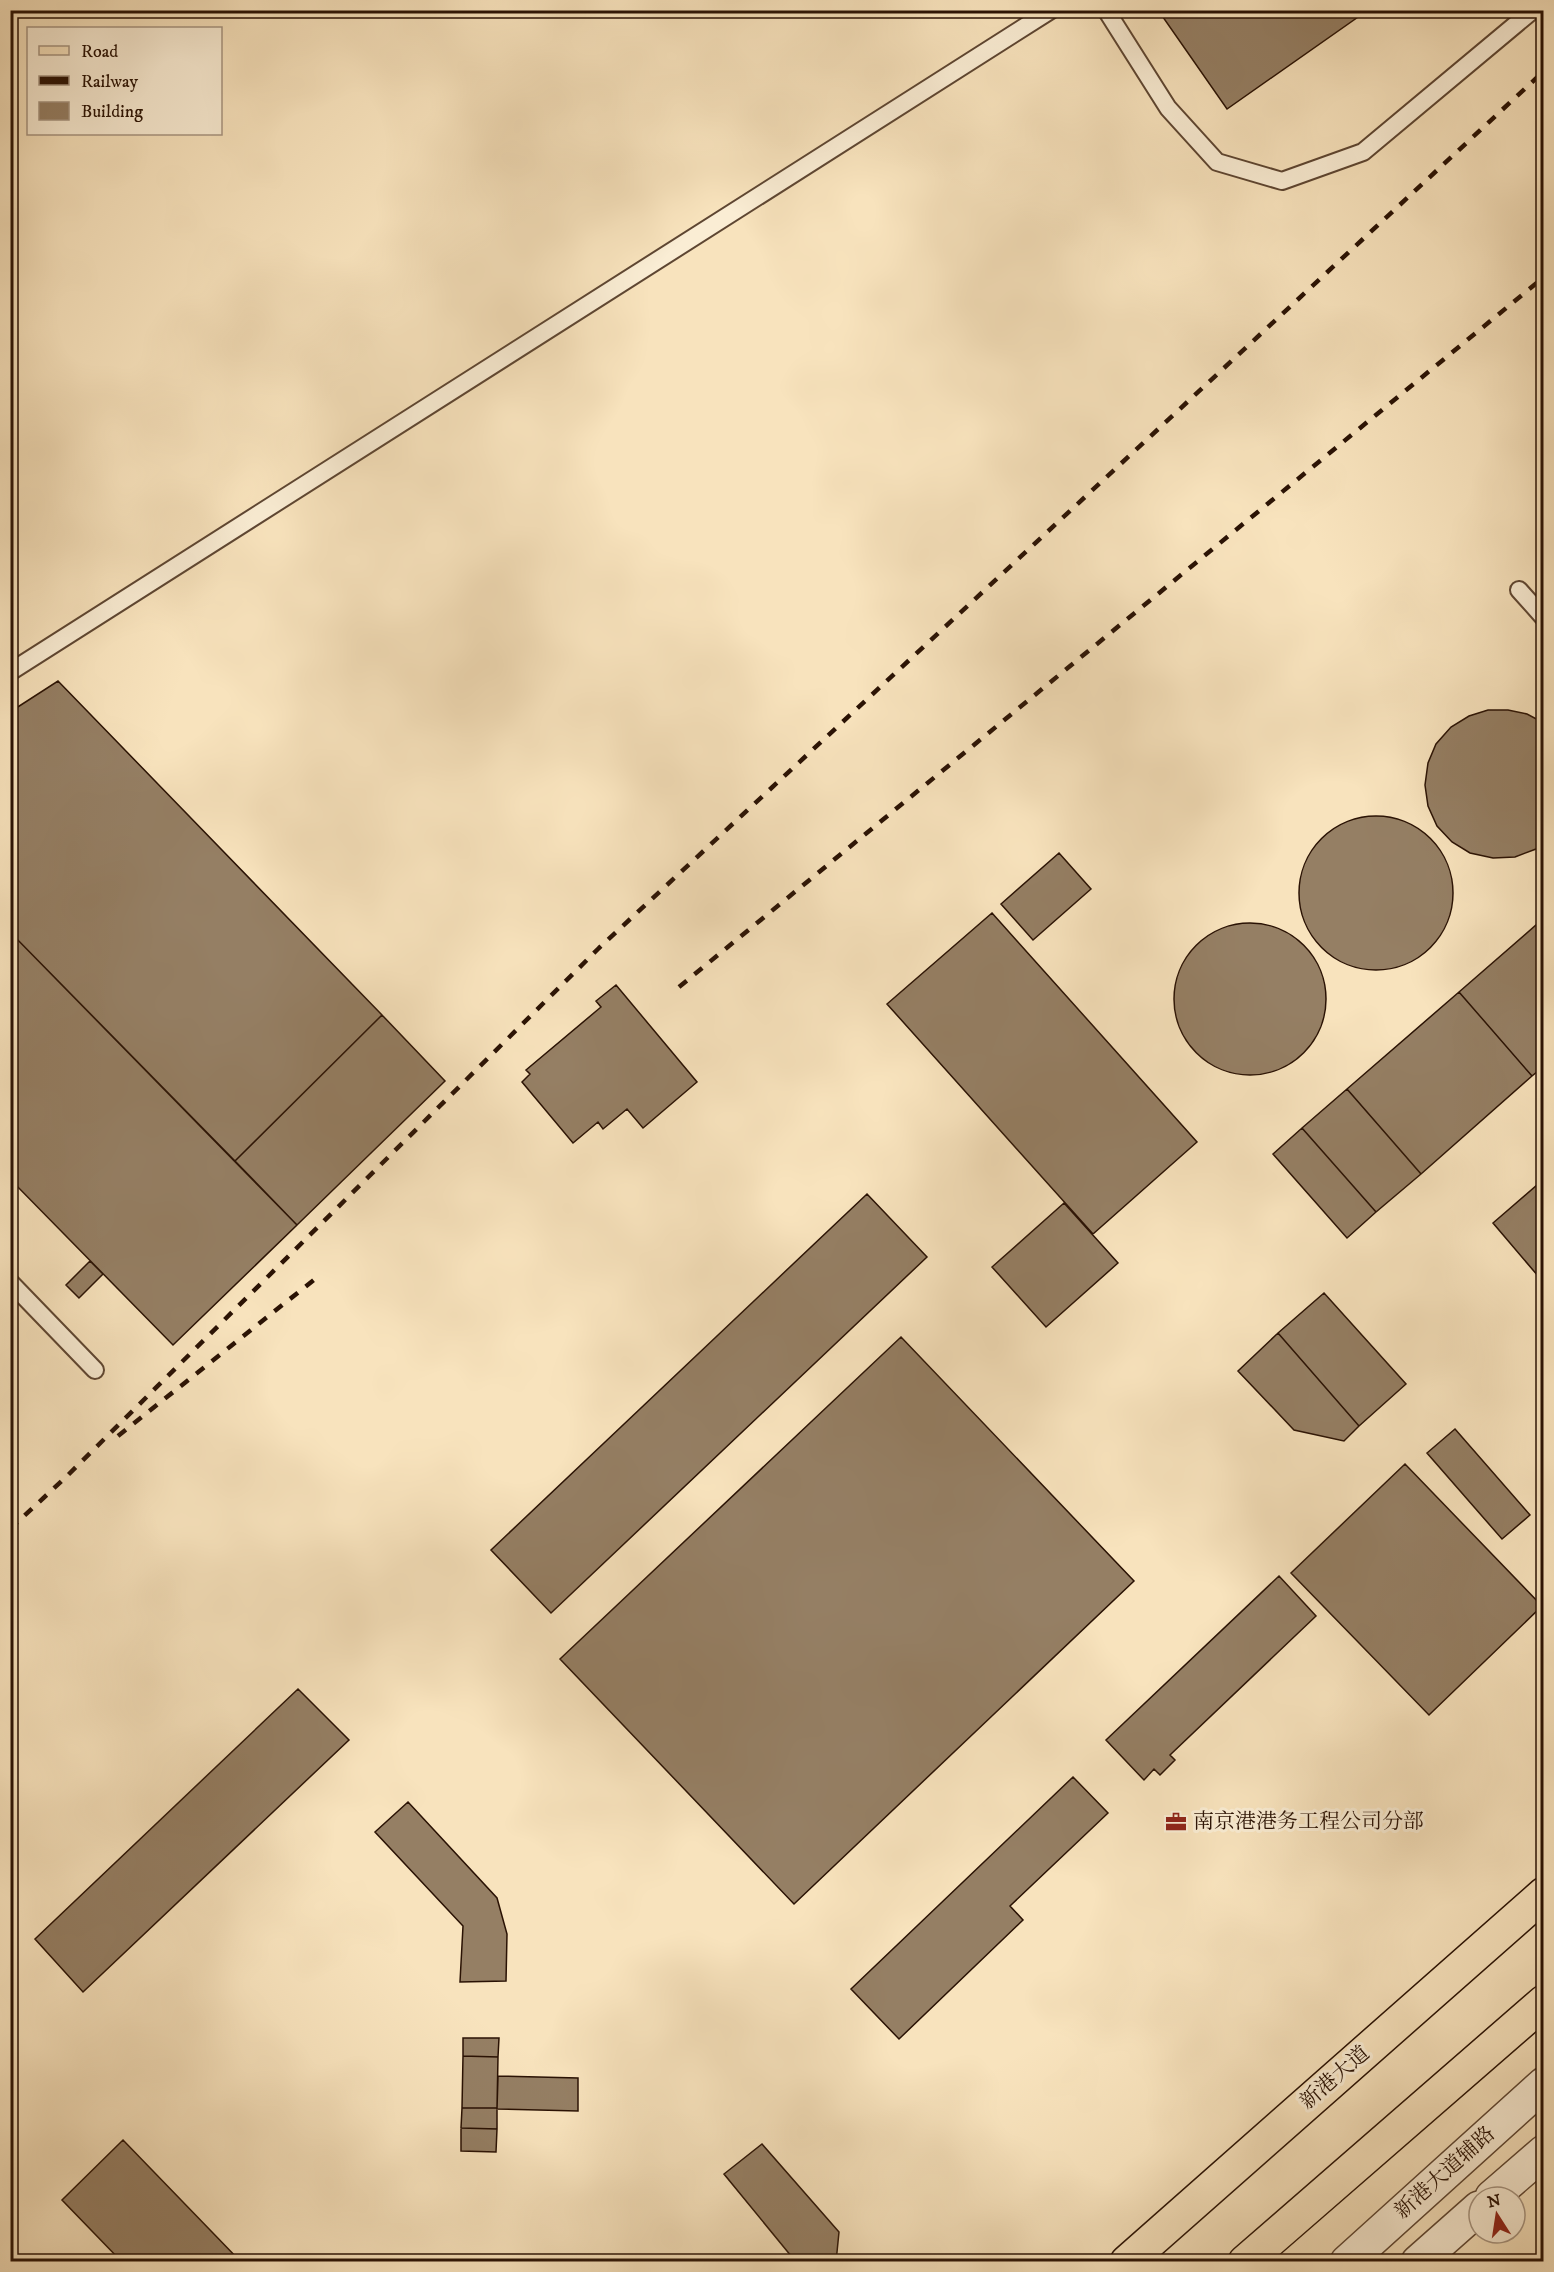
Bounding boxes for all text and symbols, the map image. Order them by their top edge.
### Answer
legend [27,27,222,135]
text: Road [81,41,118,63]
text: Railway [81,71,139,93]
text: Building [81,101,143,123]
place label: 南京港港务工程公司分部 [1193,1809,1424,1835]
office icon: 南京港港务工程公司分部 [1164,1810,1188,1834]
street label: 新港大道 [1295,2041,1375,2115]
street label: 新港大道辅路 [1389,2121,1501,2225]
north arrow [1467,2185,1527,2245]
text: N [1486,2190,1503,2212]

